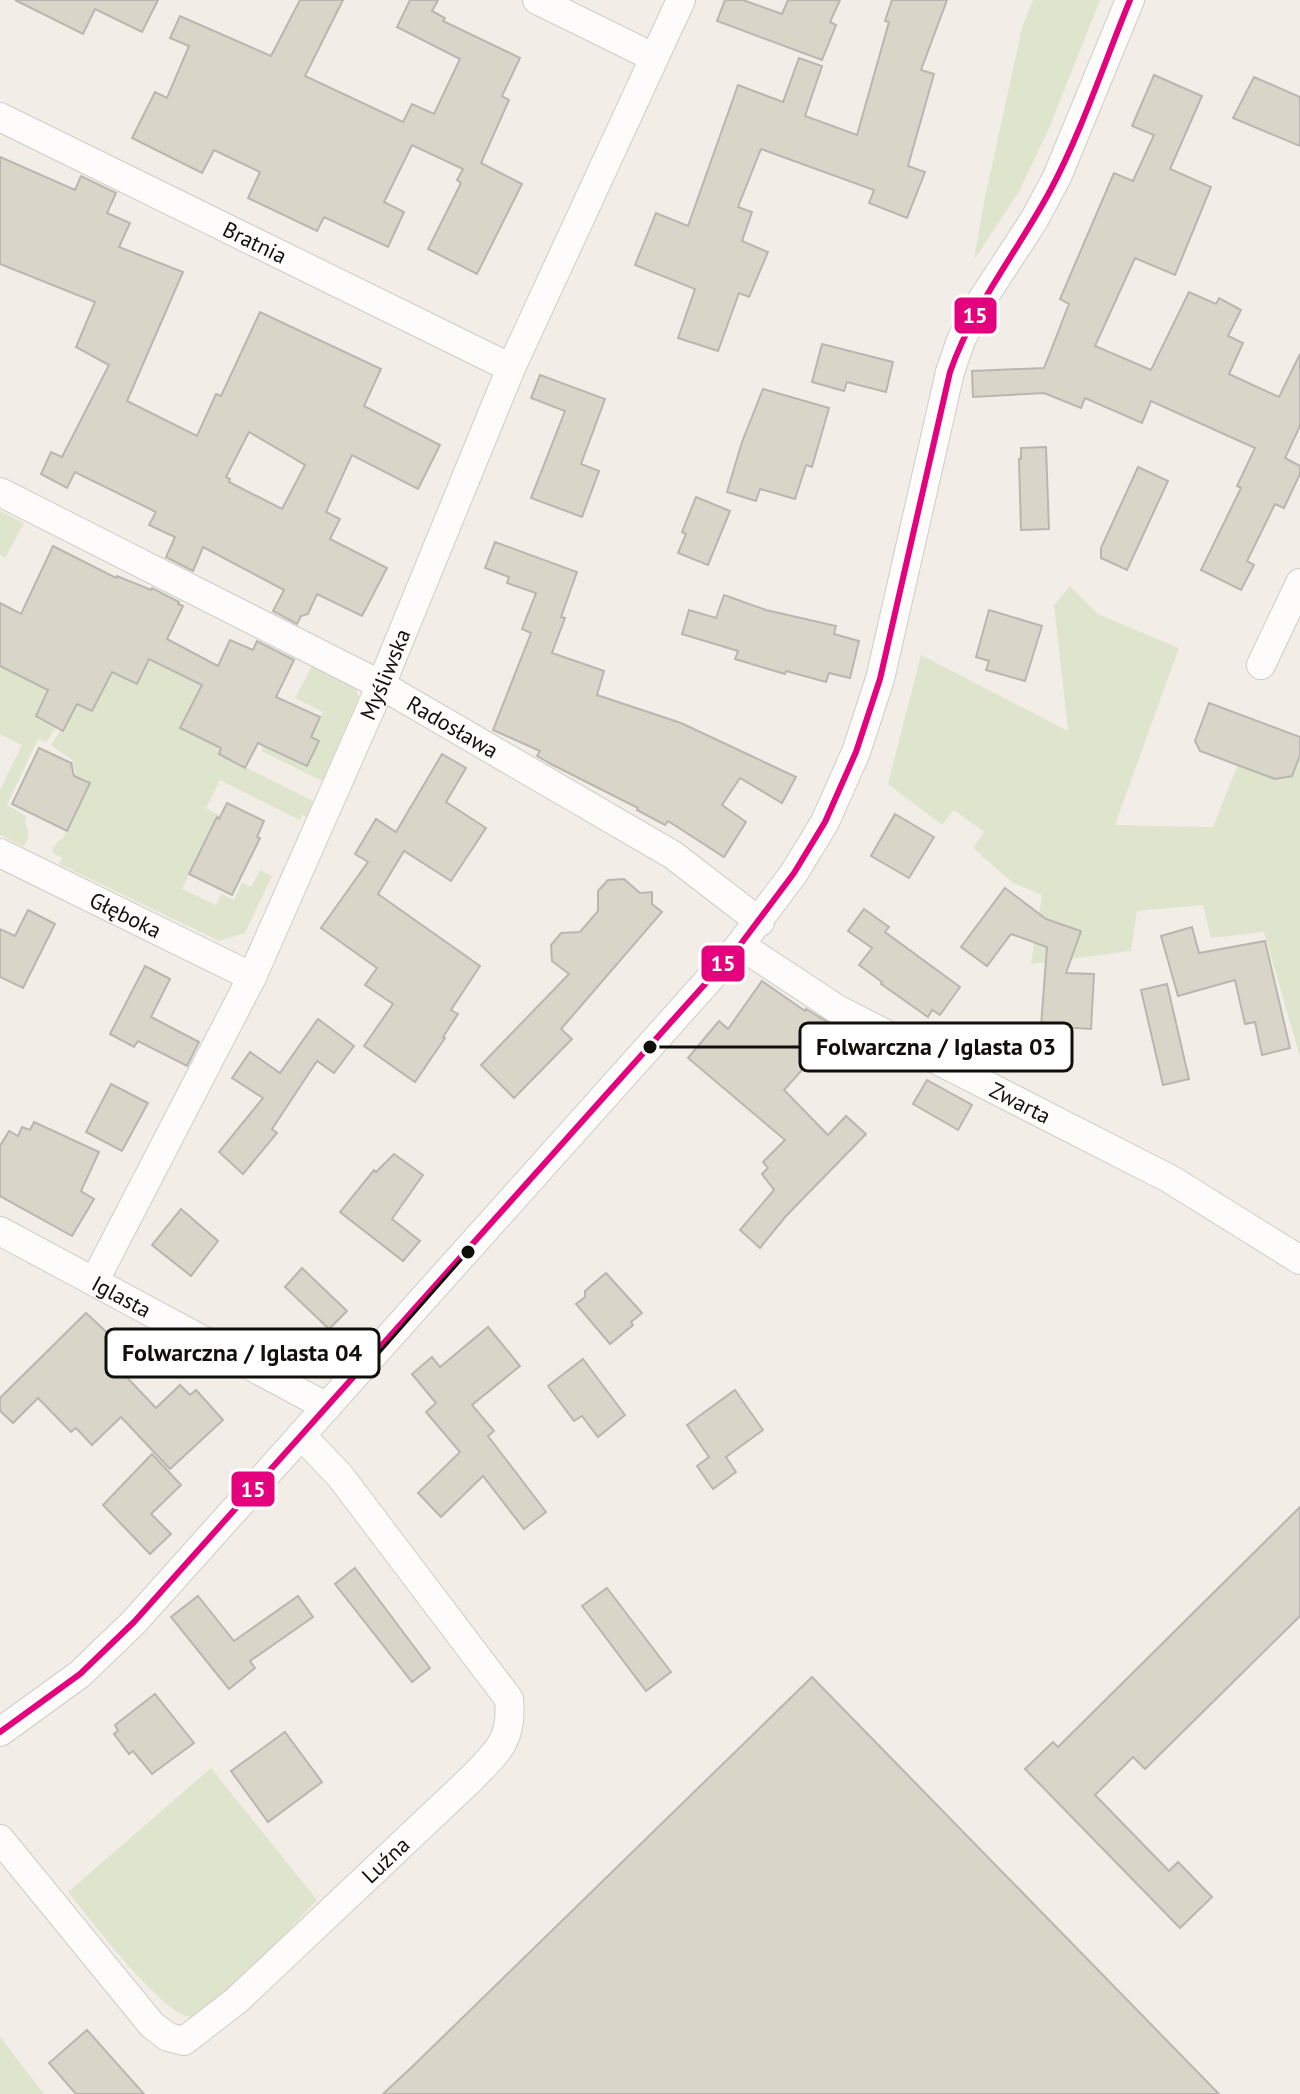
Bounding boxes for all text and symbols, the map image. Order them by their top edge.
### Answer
street label: Bratnia [218,215,291,270]
line badge: 15 [953,296,998,335]
text: 15 [963,301,987,329]
street label: Myśliwska [353,625,417,724]
street label: Radosława [402,689,503,764]
street label: Głęboka [85,885,166,944]
line badge: 15 [700,944,746,983]
text: 15 [711,949,735,977]
callout: Folwarczna / Iglasta 03 [800,1023,1072,1071]
text: Folwarczna / Iglasta 03 [816,1031,1056,1062]
street label: Zwarta [985,1075,1056,1130]
street label: Iglasta [87,1269,156,1324]
callout: Folwarczna / Iglasta 04 [106,1329,379,1377]
text: Folwarczna / Iglasta 04 [122,1337,363,1368]
line badge: 15 [230,1470,276,1508]
text: 15 [241,1475,265,1503]
street label: Luźna [356,1830,415,1889]

